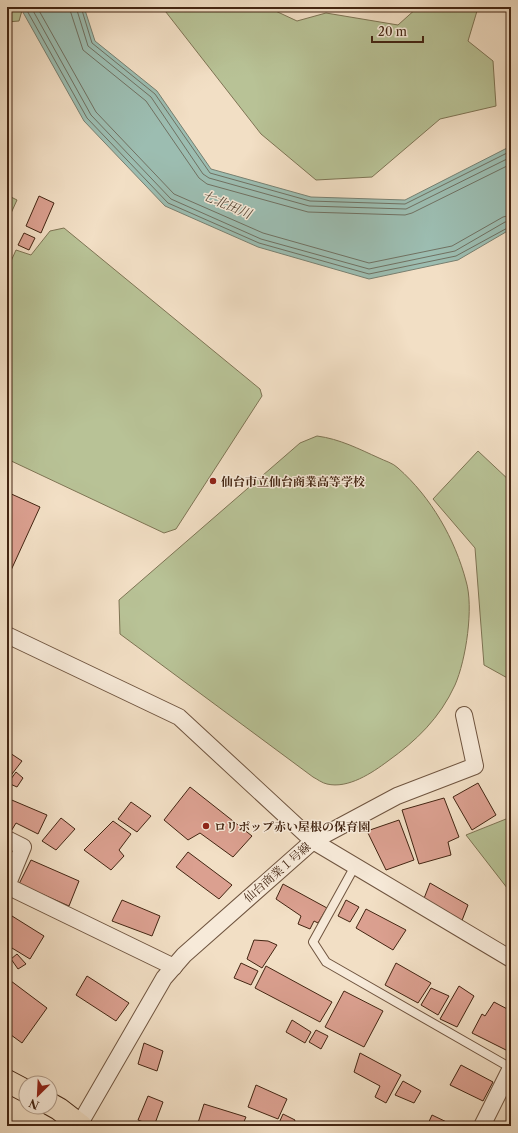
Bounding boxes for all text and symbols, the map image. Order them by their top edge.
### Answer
scale bar [372,18,423,44]
text: 20 m [378,24,407,39]
water label: 七北田川 [200,186,256,222]
place label: 仙台市立仙台商業高等学校 [221,474,365,489]
marker: 仙台市立仙台商業高等学校 [208,476,218,486]
place label: ロリポップ赤い屋根の保育園 [214,819,370,834]
marker: ロリポップ赤い屋根の保育園 [201,821,211,831]
street label: 仙台商業１号線 [240,839,314,905]
north arrow [18,1075,58,1115]
text: N [26,1096,41,1112]

